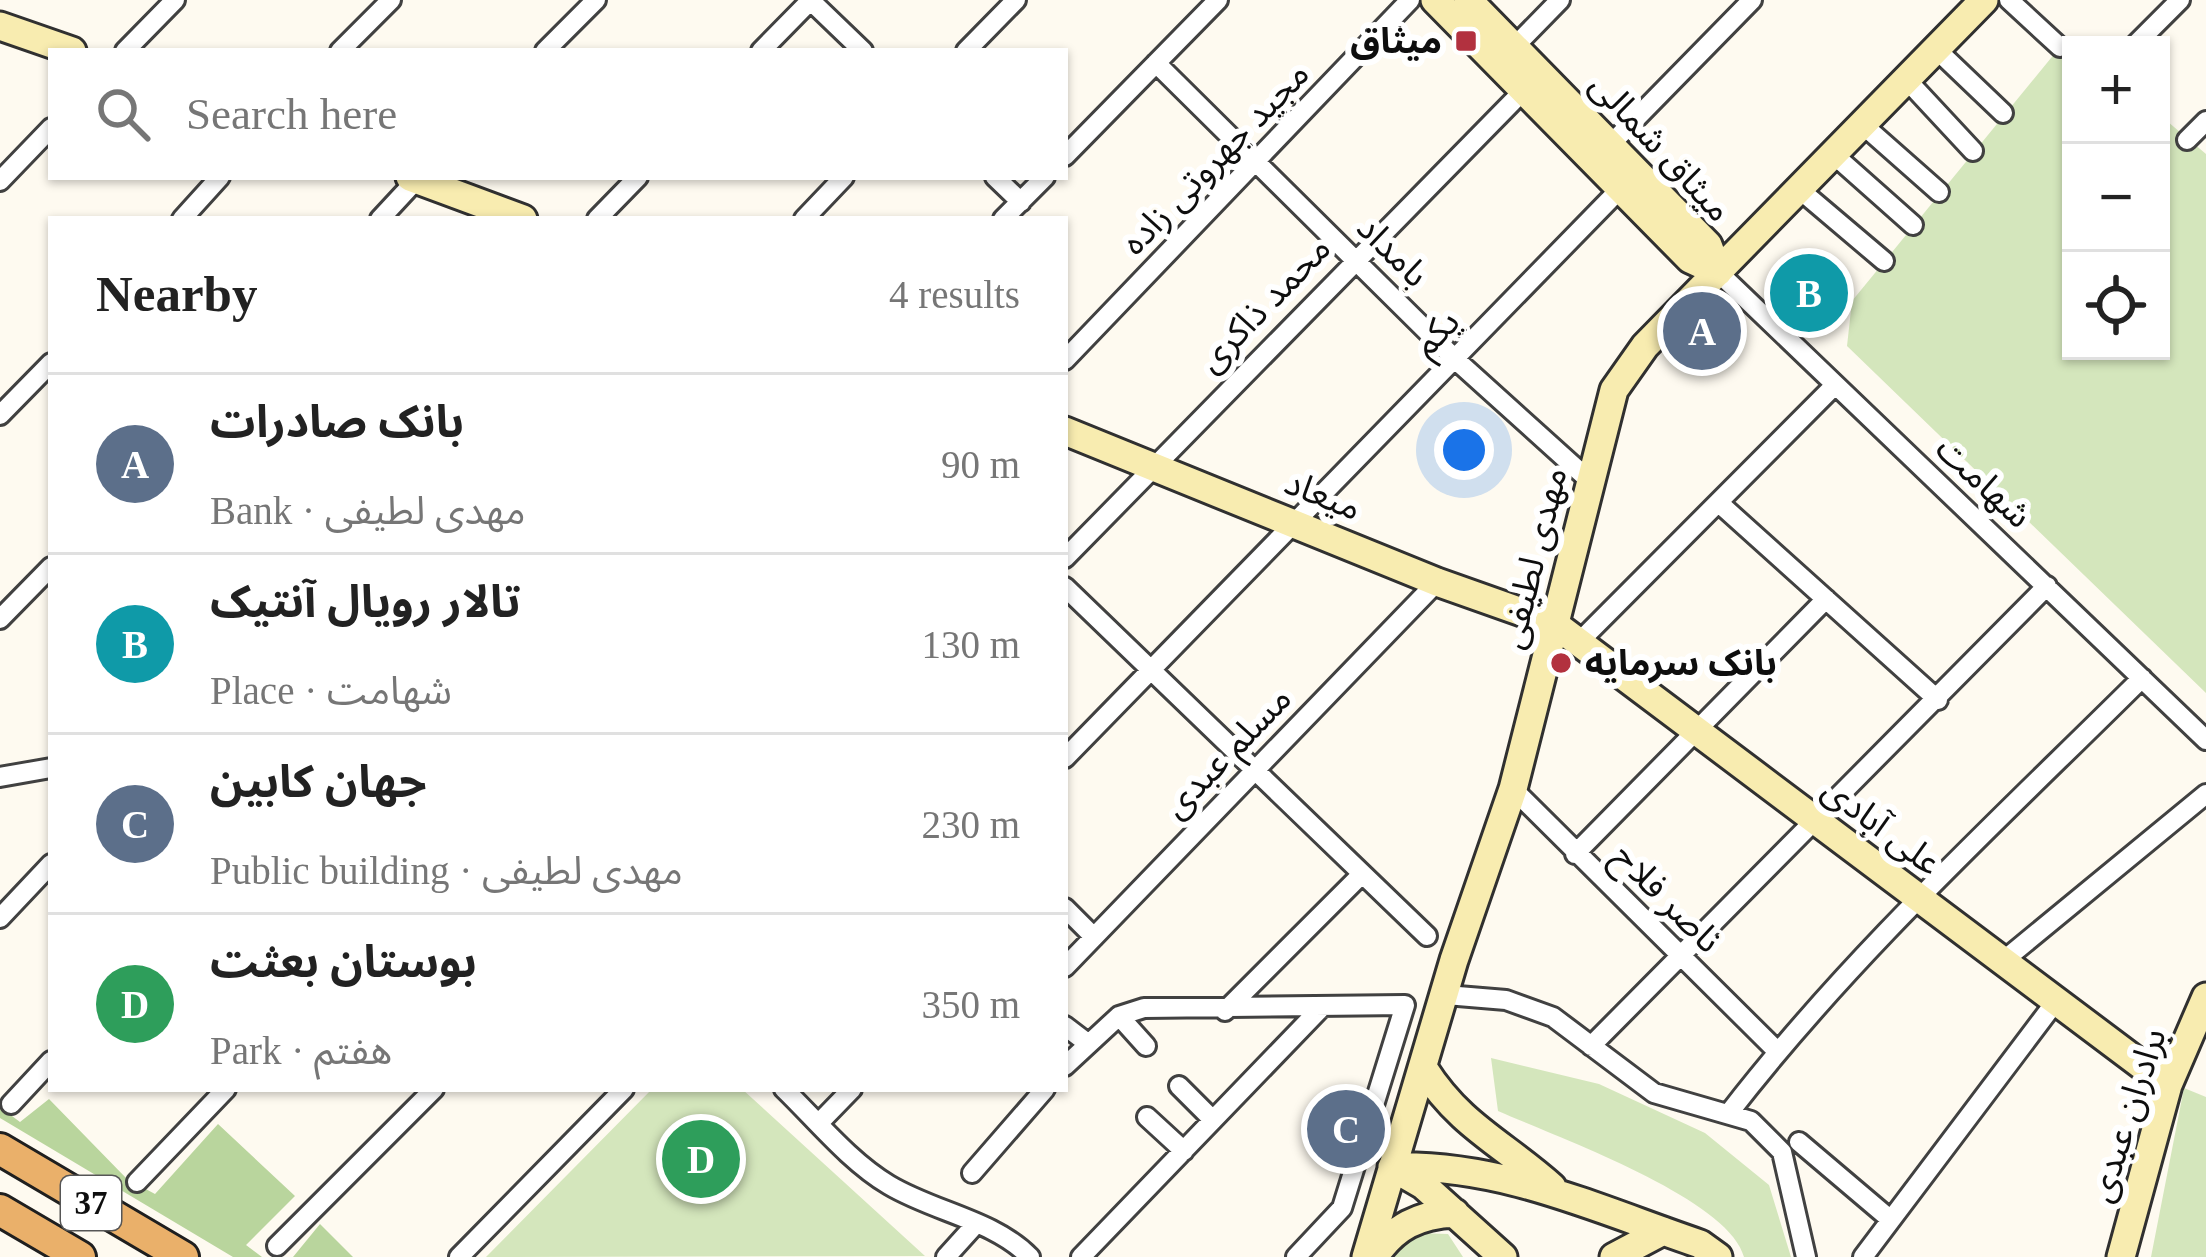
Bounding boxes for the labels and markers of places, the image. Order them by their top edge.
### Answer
place label: میثاق [1350,21,1442,61]
marker: میثاق [1453,28,1479,54]
pin: B [1770,248,1848,338]
pin: A [1663,286,1741,376]
place label: بانک سرمایه [1585,643,1777,684]
marker: بانک سرمایه [1548,650,1574,676]
pin: C [1307,1084,1385,1174]
pin: D [662,1114,740,1204]

